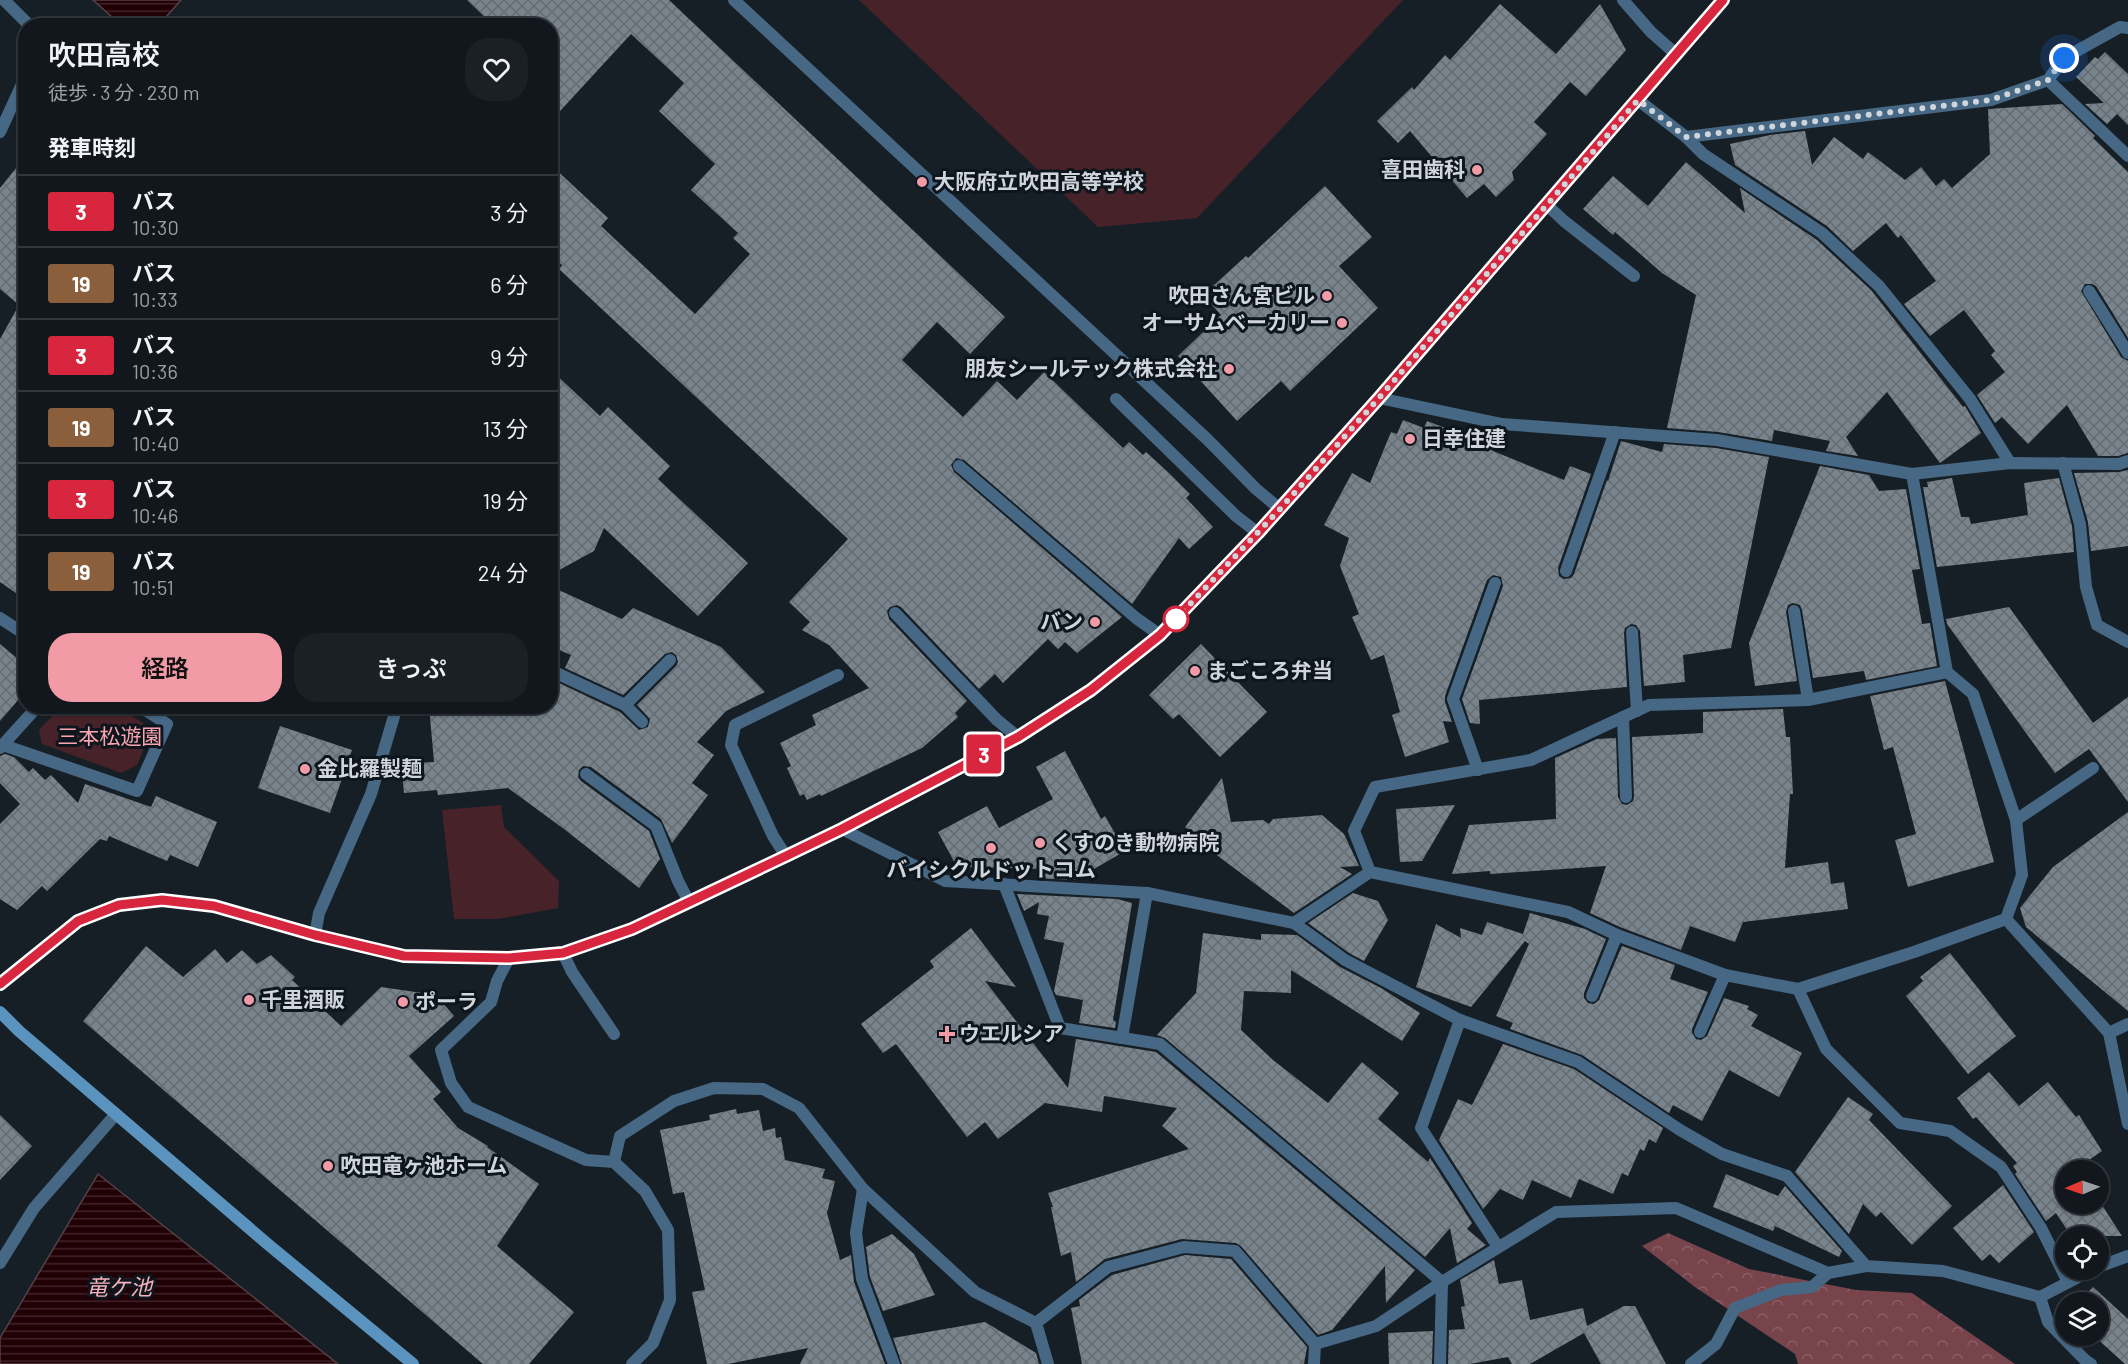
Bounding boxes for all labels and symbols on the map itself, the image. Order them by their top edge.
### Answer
your location [2049,43,2079,73]
place label: 喜田歯科 [1381,156,1465,181]
marker: 喜田歯科 [1470,163,1484,177]
place label: 大阪府立吹田高等学校 [934,168,1144,193]
marker: 大阪府立吹田高等学校 [915,175,929,189]
place label: 吹田さん宮ビル [1168,282,1315,307]
marker: 吹田さん宮ビル [1320,289,1334,303]
place label: オーサムベーカリー [1142,309,1330,334]
marker: オーサムベーカリー [1335,316,1349,330]
place label: 朋友シールテック株式会社 [965,355,1217,380]
marker: 朋友シールテック株式会社 [1222,362,1236,376]
place label: 日幸住建 [1422,425,1506,450]
marker: 日幸住建 [1403,432,1417,446]
unlabelled marker [1163,606,1189,632]
place label: バン [1040,608,1083,633]
marker: バン [1088,615,1102,629]
place label: まごころ弁当 [1207,657,1333,682]
marker: まごころ弁当 [1188,664,1202,678]
park label: 三本松遊園 [58,723,163,748]
line badge: 3 [964,734,1004,774]
place label: 金比羅製麺 [317,755,422,780]
marker: 金比羅製麺 [298,762,312,776]
place label: くすのき動物病院 [1052,829,1219,854]
marker: くすのき動物病院 [1033,836,1047,850]
marker: バイシクルドットコム [984,841,998,855]
place label: バイシクルドットコム [886,856,1096,881]
place label: 千里酒販 [261,986,345,1011]
place label: ポーラ [415,988,478,1013]
marker: 千里酒販 [242,993,256,1007]
marker: ポーラ [396,995,410,1009]
place label: ウエルシア [959,1020,1064,1045]
marker: ウエルシア [940,1027,954,1041]
place label: 吹田竜ヶ池ホーム [340,1152,507,1177]
marker: 吹田竜ヶ池ホーム [321,1159,335,1173]
north arrow [2055,1160,2109,1214]
water label: 竜ケ池 [86,1273,154,1299]

